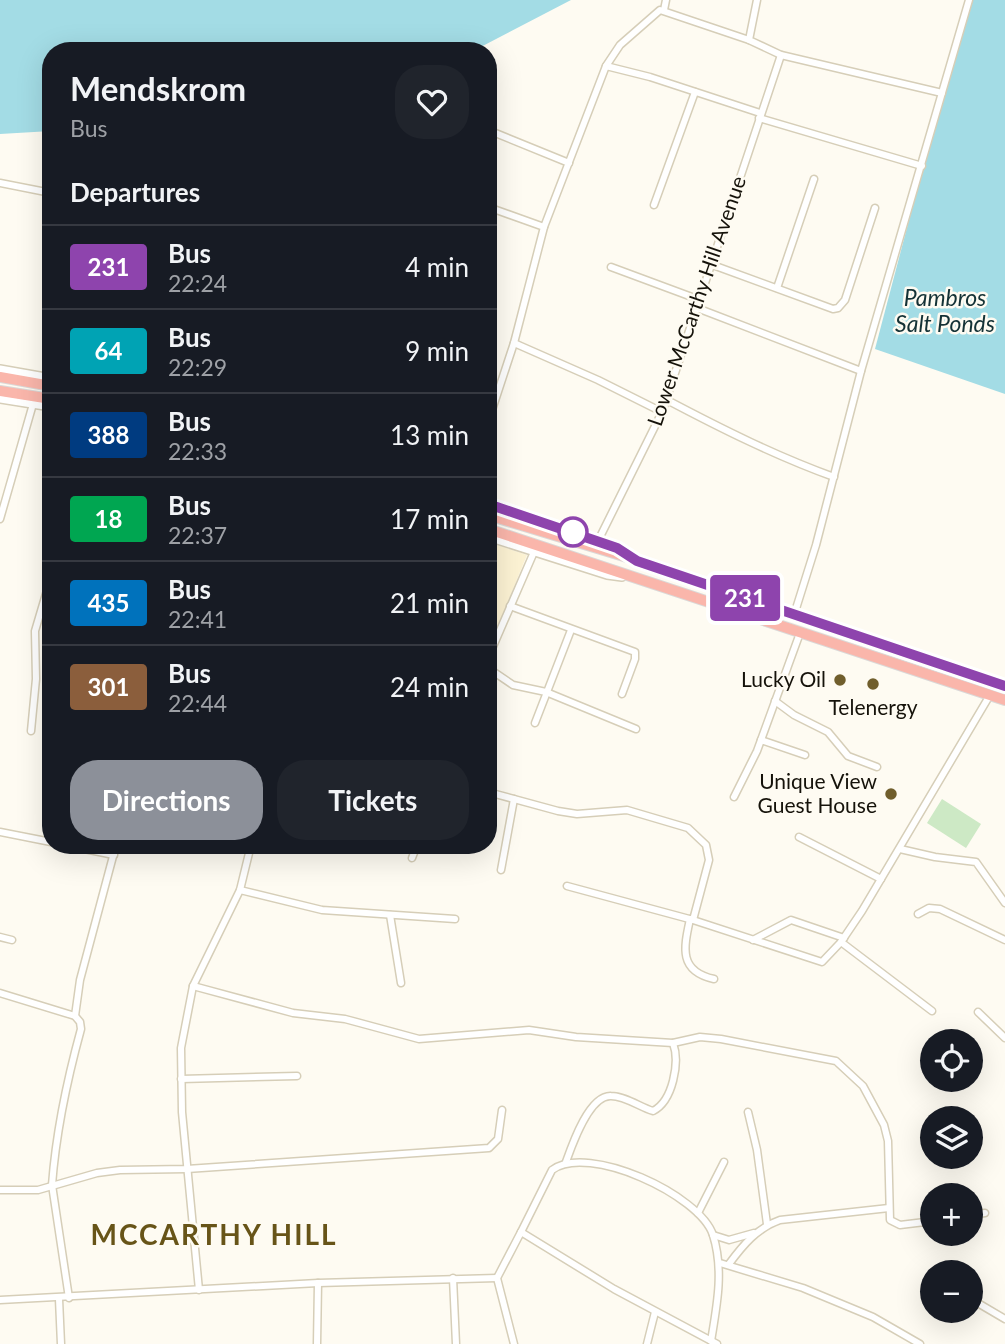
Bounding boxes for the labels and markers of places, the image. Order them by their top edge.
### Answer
unlabelled marker [558,517,588,547]
place label: Lucky Oil [741,666,826,691]
marker: Lucky Oil [832,672,848,688]
marker: Telenergy [865,676,881,692]
place label: Telenergy [829,694,918,719]
place label: Unique View Guest House [758,768,877,817]
marker: Unique View Guest House [883,786,899,802]

